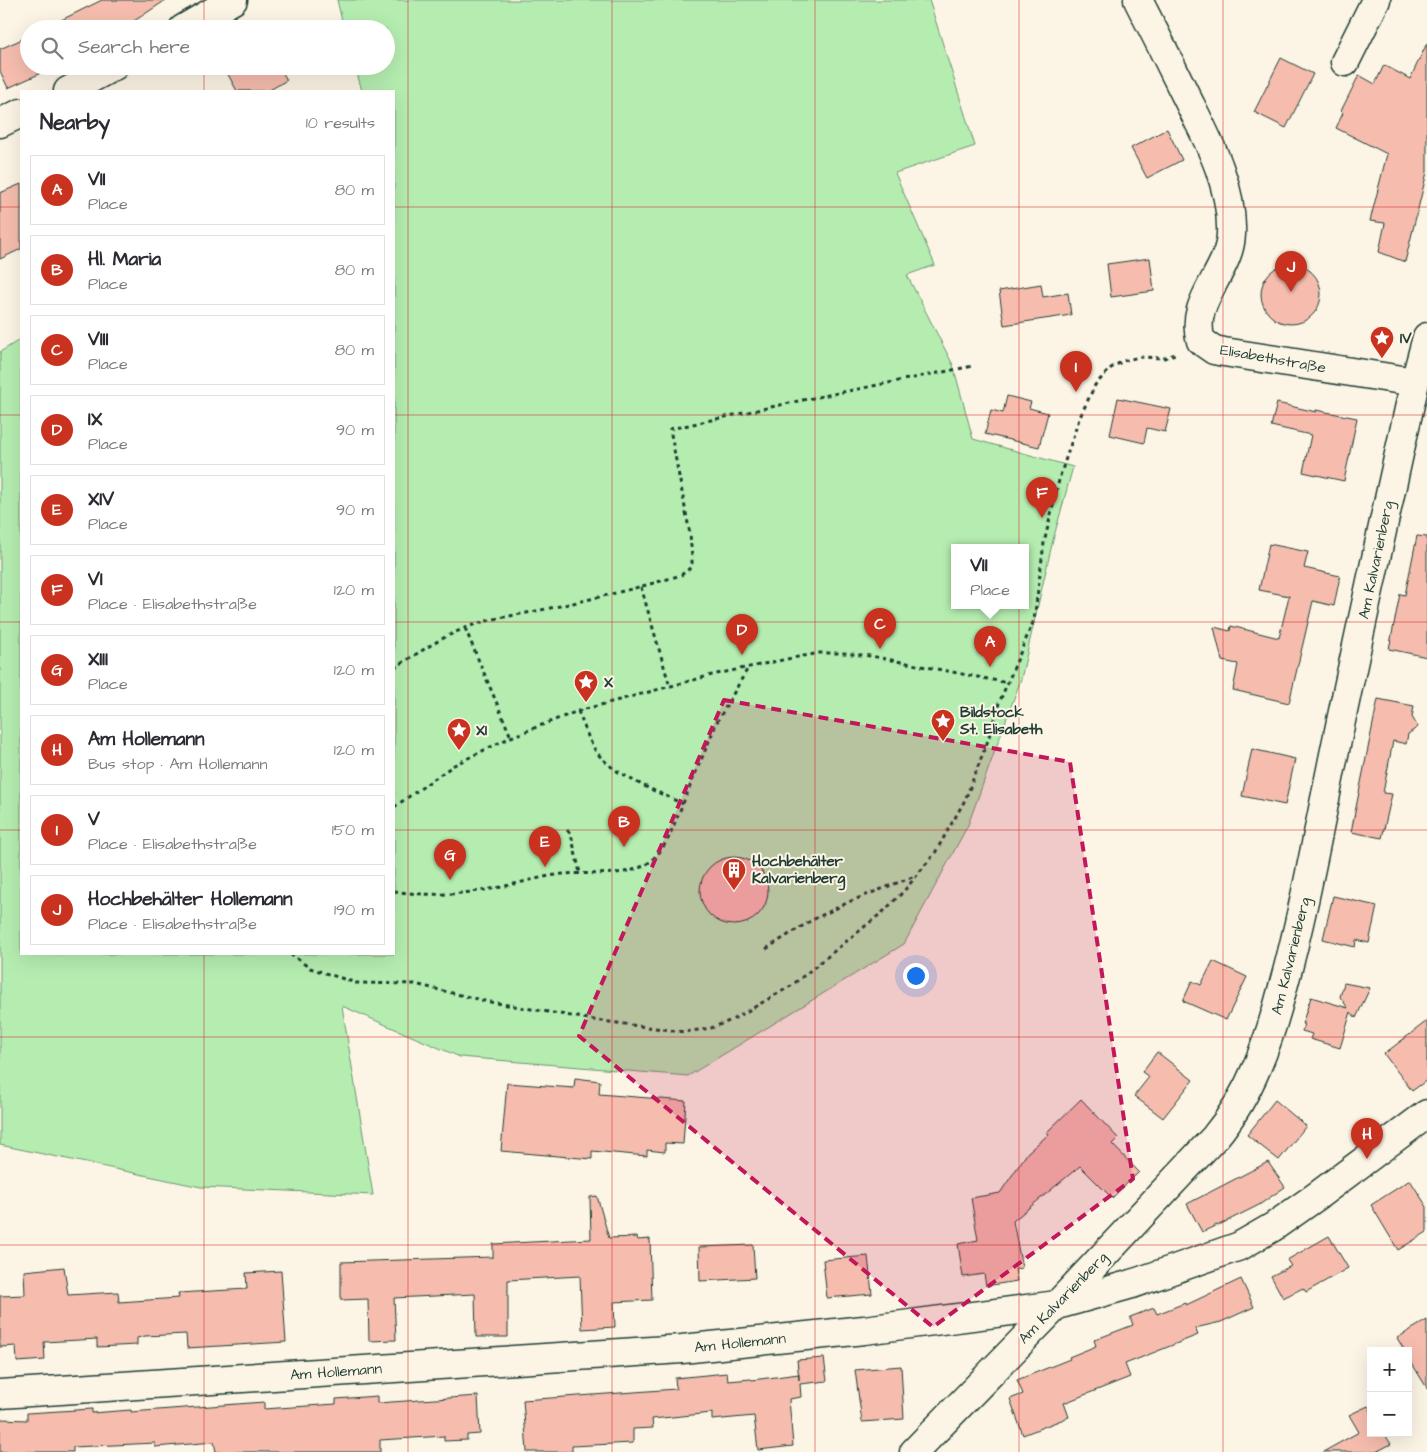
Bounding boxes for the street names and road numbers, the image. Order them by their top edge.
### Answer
street label: Elisabethstraße [1218,339,1328,379]
street label: Am Kalvarienberg [1353,499,1400,621]
street label: Am Kalvarienberg [1266,895,1317,1017]
street label: Am Kalvarienberg [1014,1247,1113,1349]
street label: Am Hollemann [693,1328,787,1358]
street label: Am Hollemann [289,1358,383,1386]

